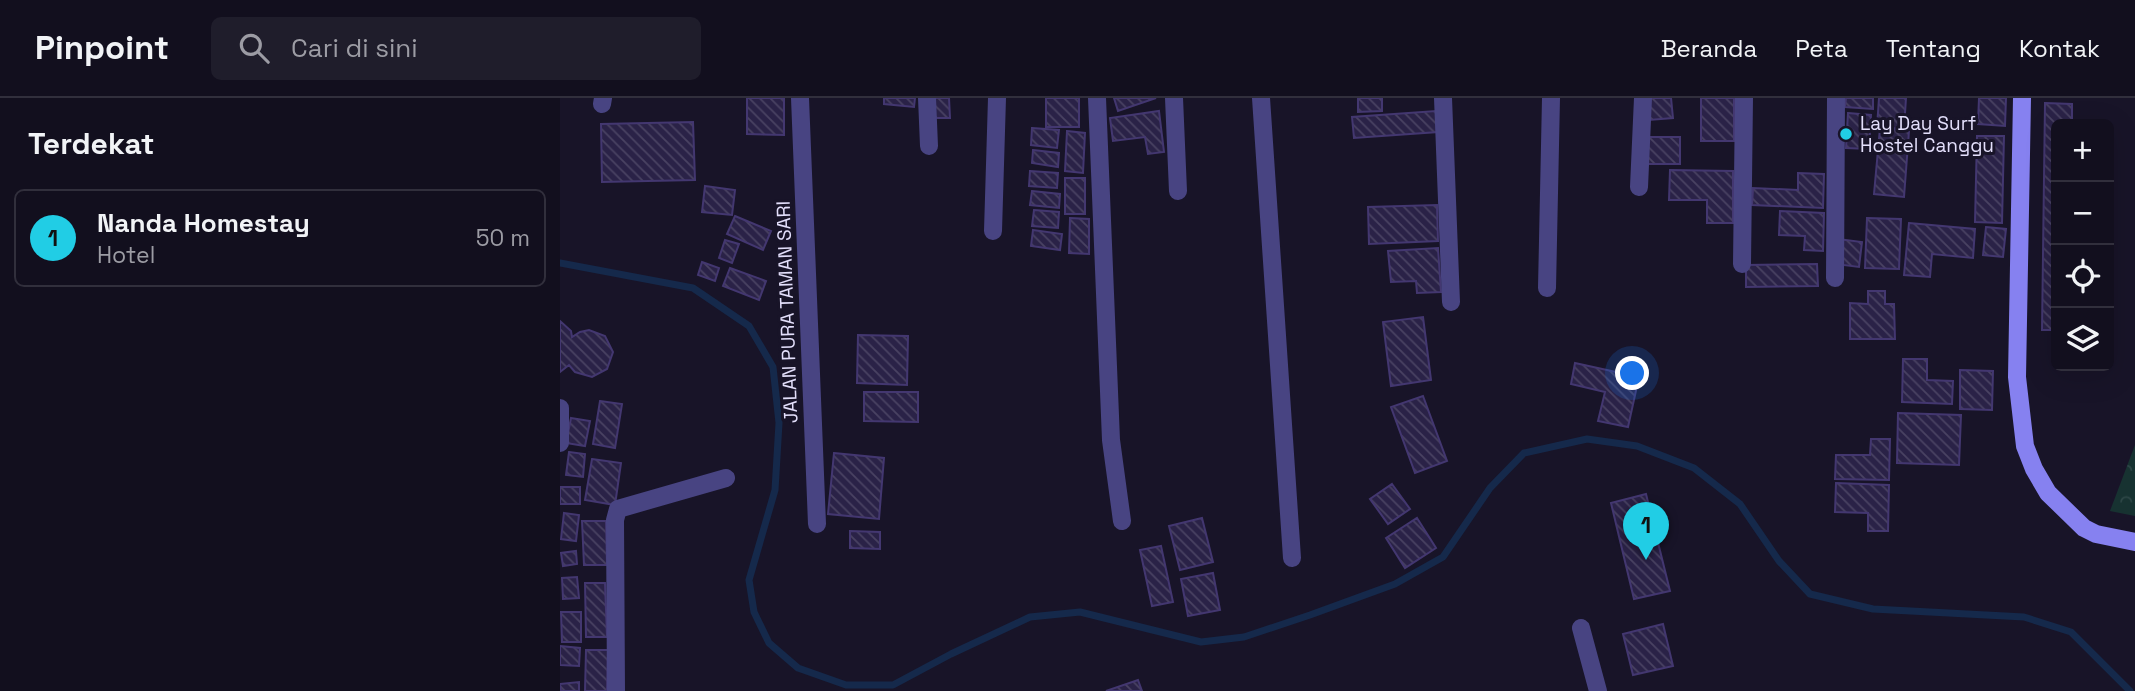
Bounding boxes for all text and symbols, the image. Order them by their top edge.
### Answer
search box [211,17,701,80]
text: Pinpoint [35,27,169,69]
icon: search [235,29,273,67]
text: Cari di sini [291,31,418,65]
text: Beranda [1661,33,1757,64]
text: Peta [1795,33,1848,64]
text: Tentang [1886,33,1981,64]
text: Kontak [2019,33,2100,64]
place label: Lay Day Surf Hostel Canggu [1860,111,1994,158]
map controls [2051,119,2114,371]
button: + [2051,119,2114,182]
text: Terdekat [28,124,154,163]
marker: Lay Day Surf Hostel Canggu [1838,126,1854,142]
button: − [2051,182,2114,245]
street label: JALAN PURA TAMAN SARI [771,200,803,424]
text: Nanda Homestay [97,206,310,240]
text: 1 [48,223,58,253]
text: 50 m [476,223,530,253]
text: Hotel [97,240,155,270]
button: locate [2051,245,2114,308]
button: layers [2051,308,2114,371]
your location [1615,356,1649,390]
pin: 1 [1623,502,1669,560]

